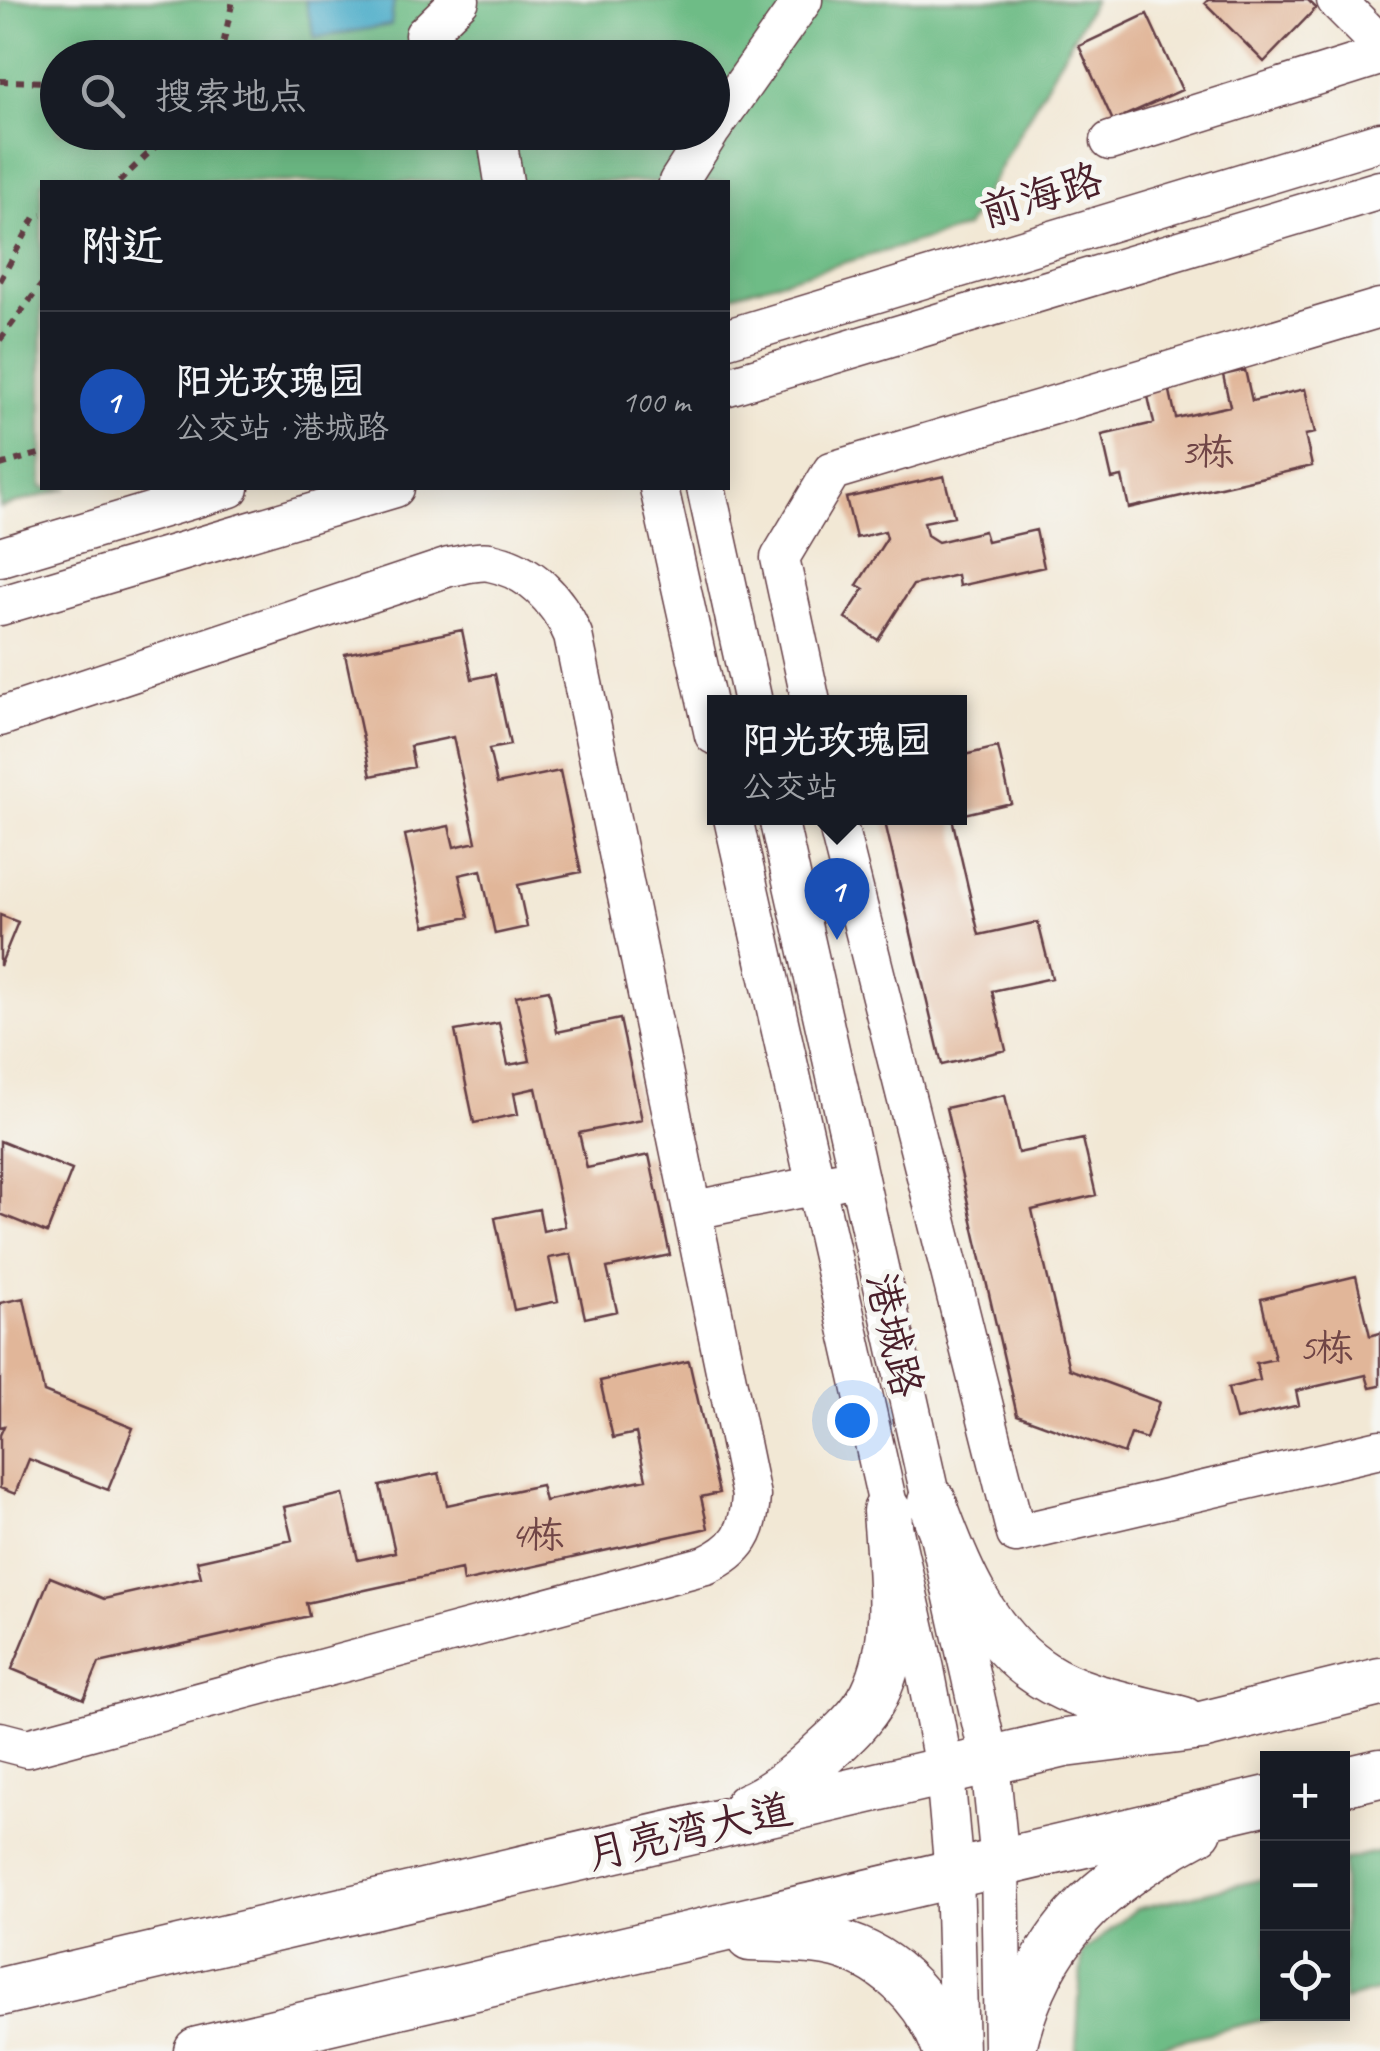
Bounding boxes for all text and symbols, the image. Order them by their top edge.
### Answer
search box [40,40,730,150]
icon: search [75,68,130,123]
text: 搜索地点 [155,73,307,120]
street label: 前海路 [973,152,1109,240]
text: 附近 [80,220,164,273]
text: 阳光玫瑰园 [175,358,365,405]
text: 1 [105,381,120,422]
text: 100 m [621,381,690,422]
text: 公交站 · 港城路 [175,407,388,448]
house number: 3栋 [1179,428,1235,475]
popup [707,695,967,825]
text: 阳光玫瑰园 [742,717,932,764]
text: 公交站 [742,766,838,807]
pin: 1 [804,858,870,940]
street label: 港城路 [854,1268,934,1402]
house number: 5栋 [1298,1324,1354,1371]
your location [827,1395,878,1446]
house number: 4栋 [509,1511,565,1558]
map controls [1260,1751,1350,2021]
button: + [1260,1751,1350,1841]
street label: 月亮湾大道 [581,1783,797,1881]
button: − [1260,1841,1350,1931]
button: locate [1260,1931,1350,2021]

